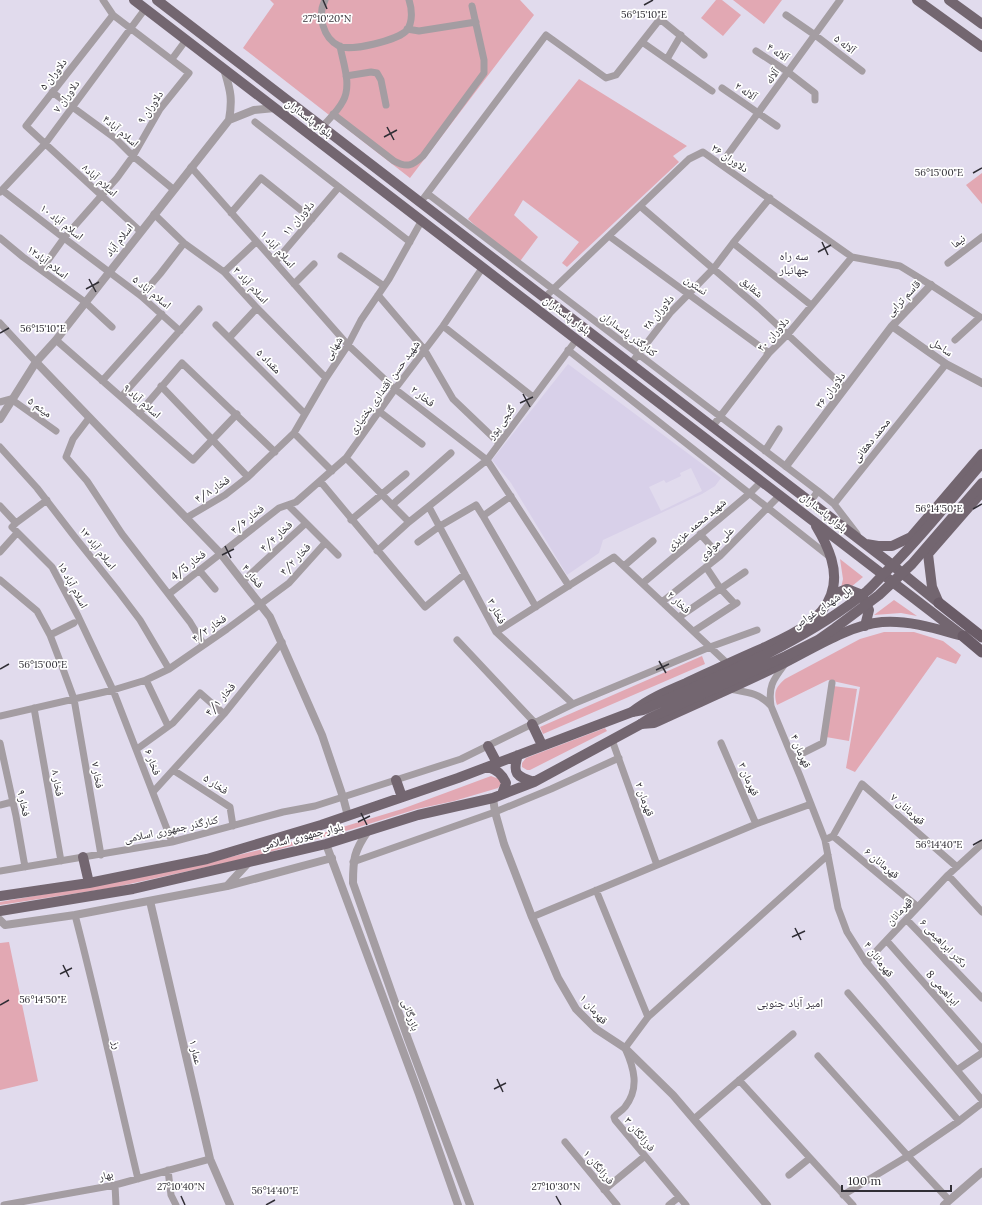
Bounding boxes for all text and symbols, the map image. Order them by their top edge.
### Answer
text: 56°15'10"E [621,8,667,21]
text: 27°10'20"N [303,12,352,25]
street label: آلاله ۵ [831,31,859,57]
street label: آلاله ۴ [764,40,792,64]
street label: دلاوران ۵ [36,55,70,93]
street label: آلاله [762,65,782,86]
street label: دلاوران ۷ [50,77,83,115]
street label: آلاله ۲ [732,79,760,103]
street label: دلاوران ۹ [134,88,166,126]
street label: بلوار پاسداران [283,96,335,140]
street label: اسلام آباد۴ [100,112,142,150]
street label: دلاوران ۲۶ [709,141,751,176]
street label: اسلام آباد۸ [79,160,121,200]
text: 56°15'00"E [915,166,963,179]
street label: دلاوران ۱۱ [279,197,317,238]
street label: اسلام آباد ۱۰ [38,201,86,243]
street label: اسلام آباد [102,221,136,259]
street label: اسلام آباد ۱ [258,227,298,271]
street label: نیما [948,231,968,251]
street label: اسلام آباد۱۲ [25,242,71,282]
district label: سه راه جهانبار [778,248,809,277]
street label: اسلام آباد ۳ [230,264,272,306]
street label: اسلام آباد ۵ [130,272,174,312]
street label: نسترن [682,272,710,298]
street label: شقایق [738,273,766,301]
street label: قاسم ترابی [883,277,924,320]
street label: دلاوران ۲۸ [639,291,677,332]
street label: بلوار پاسداران [541,293,593,337]
street label: کنارگذر پاسداران [598,308,660,360]
street label: دلاوران ۳۰ [754,314,792,354]
text: 56°15'10"E [20,322,66,335]
street label: شهابی [320,334,346,362]
street label: ساحل [928,335,956,359]
street label: شهید حسن اقتداری بختیاری [345,338,423,436]
street label: مقداد ۵ [254,346,284,376]
street label: دلاوران ۳۶ [812,369,848,411]
street label: اسلام آباد ۹ [120,381,164,421]
street label: فخار ۲ [408,382,438,410]
street label: میثم ۵ [25,394,55,421]
street label: گنجی پور [483,402,518,443]
street label: محمد دهقانی [849,415,893,465]
street label: فخار ۴/۸ [192,472,233,506]
street label: بلوار پاسداران [798,489,850,535]
street label: شهید محمد عزیزی [663,495,729,553]
street label: فخار ۴/۶ [227,501,268,538]
text: 56°14'50"E [915,502,963,515]
street label: فخار ۴/۴ [257,517,296,555]
street label: علی مولوی [695,523,737,563]
street label: اسلام آباد ۱۳ [77,524,119,572]
street label: فخار ۴/۲ [276,540,315,579]
street label: فخار 4/5 [167,547,209,584]
street label: اسلام آباد ۱۵ [55,559,91,611]
street label: فخار ۴ [239,561,267,591]
street label: پل شهدای غواص [790,582,854,632]
street label: فخار ۲ [664,588,694,617]
street label: فخار ۳ [485,596,510,626]
street label: فخار ۴/۳ [189,611,230,646]
text: 56°15'00"E [19,658,67,671]
street label: فخار ۴/۱ [202,679,239,719]
street label: قهرمان ۴ [788,732,814,770]
street label: فخار ۶ [142,747,164,777]
street label: قهرمان ۳ [735,760,763,798]
street label: فخار ۷ [89,761,107,790]
street label: فخار ۸ [49,769,67,798]
street label: فخار ۵ [201,771,231,797]
street label: قهرمان ۲ [632,780,658,818]
street label: فخار ۹ [14,788,34,818]
street label: قهرمانان ۷ [888,790,928,828]
street label: کنارگذر جمهوری اسلامی [123,812,220,846]
street label: بلوار جمهوری اسلامی [259,819,345,853]
text: 56°14'40"E [915,838,963,851]
street label: قهرمانان ۶ [862,844,903,882]
street label: قهرمانان [883,894,916,928]
street label: دکتر ابراهیمی ۶ [917,916,971,971]
street label: قهرمانان ۴ [861,938,897,980]
street label: ابراهیمی 8 [923,967,963,1009]
street label: قهرمان ۱ [577,991,611,1027]
text: 56°14'50"E [19,993,67,1006]
district label: امير آباد جنوبی [757,995,823,1010]
street label: بازرگانی [399,997,423,1033]
street label: رز [109,1038,125,1051]
street label: عمار ۱ [186,1038,206,1066]
street label: فرزانگان ۳ [621,1114,659,1155]
street label: فرزانگان ۱ [580,1147,618,1188]
street label: بهار [97,1167,114,1184]
scale bar [842,1167,951,1193]
text: 100 m [848,1173,881,1188]
text: 27°10'40"N [157,1180,205,1193]
text: 27°10'30"N [532,1180,581,1193]
text: 56°14'40"E [251,1184,299,1197]

